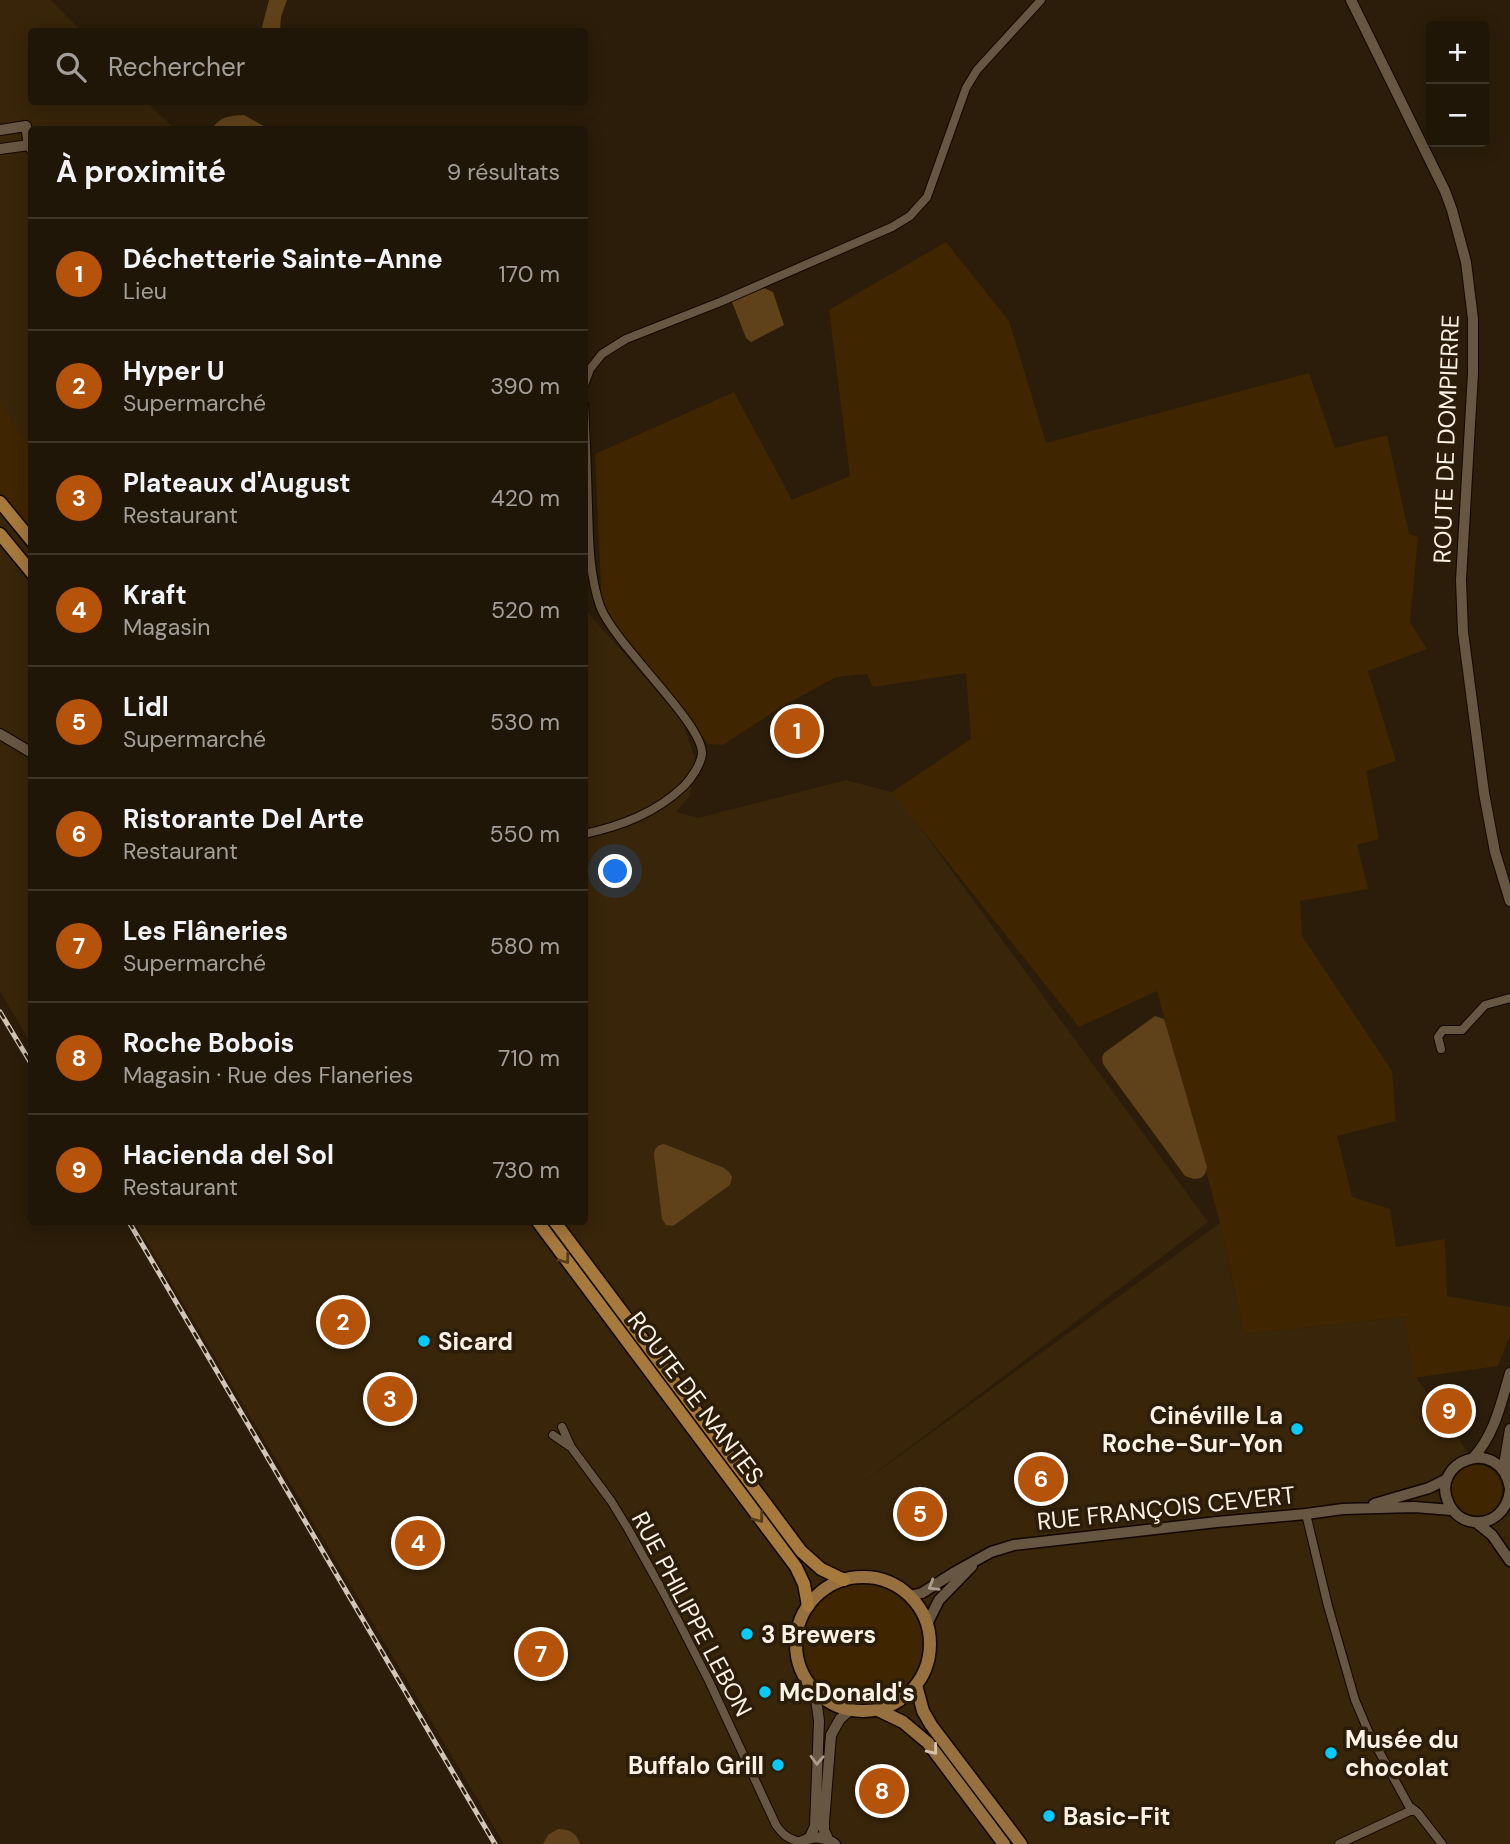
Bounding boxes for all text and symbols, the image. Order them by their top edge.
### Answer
map controls [1426,21,1489,147]
button: + [1426,21,1489,84]
search box [28,28,588,105]
icon: search [52,48,90,86]
text: Rechercher [108,50,245,84]
button: − [1426,84,1489,147]
text: À proximité [56,152,226,191]
text: 9 résultats [447,157,560,187]
text: Déchetterie Sainte-Anne [123,242,443,276]
text: 1 [75,259,83,289]
text: 170 m [499,259,560,289]
text: Lieu [123,276,167,306]
street label: ROUTE DE DOMPIERRE [1426,314,1466,564]
text: Hyper U [123,354,225,388]
text: 2 [72,371,86,401]
text: 390 m [490,371,560,401]
text: Supermarché [123,388,266,418]
text: Plateaux d'August [123,466,351,500]
text: 3 [72,483,86,513]
text: 420 m [491,483,560,513]
text: Restaurant [123,500,238,530]
text: Kraft [123,578,187,612]
text: 4 [72,595,86,625]
text: 520 m [491,595,560,625]
text: Magasin [123,612,210,642]
text: Lidl [123,690,169,724]
pin: 1 [774,705,820,757]
text: 5 [72,707,86,737]
text: 530 m [490,707,560,737]
text: Supermarché [123,724,266,754]
text: Ristorante Del Arte [123,802,364,836]
text: 6 [72,819,86,849]
text: 550 m [490,819,560,849]
text: Restaurant [123,836,238,866]
your location [598,854,632,888]
text: Les Flâneries [123,914,288,948]
text: 7 [73,931,85,961]
text: 580 m [490,931,560,961]
text: Supermarché [123,948,266,978]
text: Roche Bobois [123,1026,294,1060]
text: 8 [72,1043,86,1073]
text: 710 m [498,1043,560,1073]
text: Magasin · Rue des Flaneries [123,1060,413,1090]
text: Hacienda del Sol [123,1138,334,1172]
text: 9 [72,1155,86,1185]
text: 730 m [492,1155,560,1185]
text: Restaurant [123,1172,238,1202]
one-way arrow [557,1251,569,1263]
pin: 2 [320,1296,366,1348]
street label: ROUTE DE NANTES [621,1305,771,1491]
place label: Sicard [438,1326,513,1357]
marker: Sicard [416,1333,432,1349]
pin: 3 [367,1373,413,1425]
pin: 9 [1426,1385,1472,1437]
place label: Cinéville La Roche-Sur-Yon [1102,1400,1283,1459]
marker: Cinéville La Roche-Sur-Yon [1289,1421,1305,1437]
pin: 6 [1018,1453,1064,1505]
street label: RUE FRANÇOIS CEVERT [1035,1479,1297,1537]
pin: 5 [897,1488,943,1540]
street label: RUE PHILIPPE LEBON [625,1506,759,1722]
one-way arrow [751,1510,763,1522]
pin: 4 [395,1517,441,1569]
one-way arrow [928,1578,941,1591]
place label: 3 Brewers [761,1619,876,1650]
marker: 3 Brewers [739,1626,755,1642]
pin: 7 [518,1628,564,1680]
place label: McDonald's [779,1677,915,1708]
marker: McDonald's [757,1684,773,1700]
place label: Musée du chocolat [1345,1724,1459,1783]
one-way arrow [924,1742,937,1754]
marker: Musée du chocolat [1323,1745,1339,1761]
place label: Buffalo Grill [628,1750,764,1781]
one-way arrow [809,1755,824,1766]
marker: Buffalo Grill [770,1757,786,1773]
pin: 8 [859,1765,905,1817]
place label: Basic-Fit [1063,1801,1170,1832]
marker: Basic-Fit [1041,1808,1057,1824]

